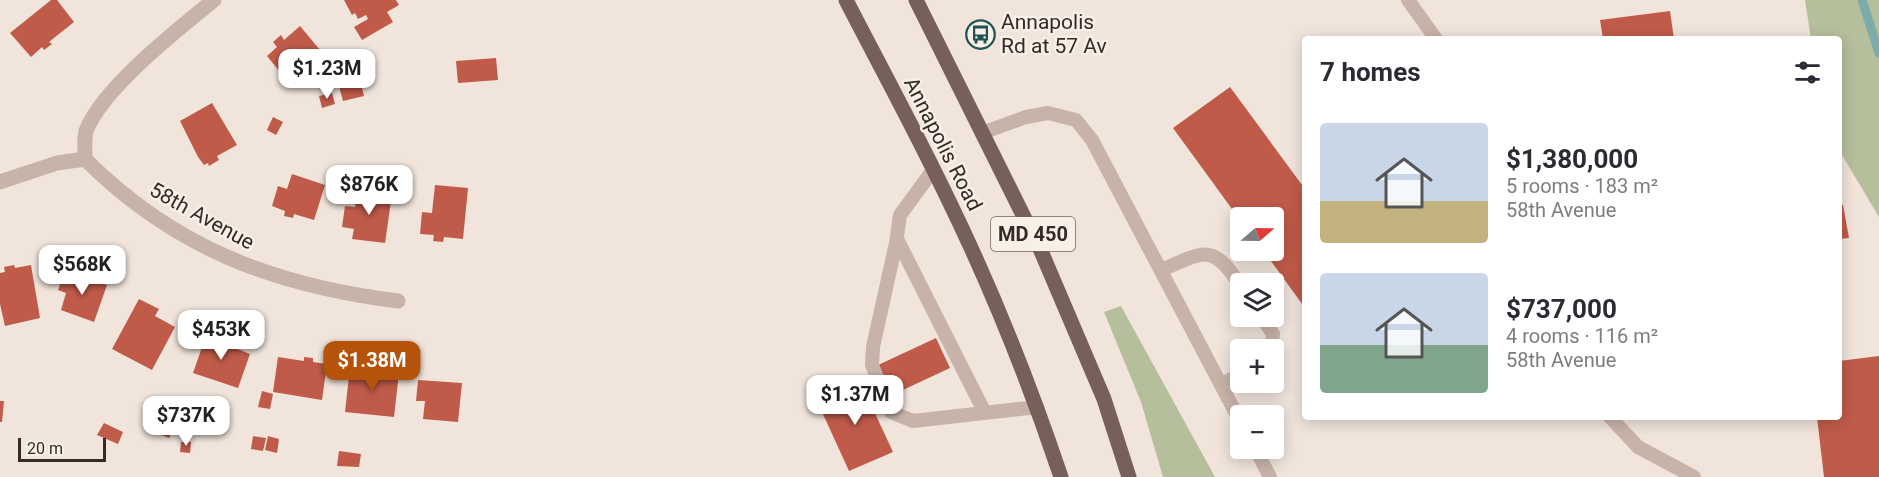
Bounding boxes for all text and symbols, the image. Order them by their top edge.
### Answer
place label: Annapolis Rd at 57 Av [1001,10,1107,58]
bus stop icon: Annapolis Rd at 57 Av [964,18,996,50]
pin: $1.23M [278,49,376,100]
text: $1.23M [292,56,362,80]
icon: filters [1791,56,1824,89]
text: 7 homes [1320,57,1421,87]
street label: Annapolis Road [899,73,987,215]
text: $1,380,000 [1506,144,1638,174]
icon: home [1368,147,1440,219]
pin: $876K [327,165,411,216]
text: $876K [340,172,398,196]
text: 5 rooms · 183 m² [1506,174,1658,198]
street label: 58th Avenue [145,177,259,255]
text: 58th Avenue [1506,198,1616,222]
north arrow [1230,207,1284,261]
map controls [1230,207,1284,459]
road number: MD 450 [991,217,1075,251]
pin: $568K [40,245,124,296]
text: $568K [53,252,111,276]
button: layers [1230,273,1284,327]
text: $737,000 [1506,294,1617,324]
icon: home [1368,297,1440,369]
pin: $453K [179,310,263,361]
text: $453K [192,317,250,341]
text: 4 rooms · 116 m² [1506,324,1658,348]
button: + [1230,339,1284,393]
pin: $1.38M [323,341,421,392]
text: $1.38M [337,348,407,372]
text: 58th Avenue [1506,348,1616,372]
pin: $1.37M [806,375,904,426]
text: $1.37M [820,382,890,406]
pin: $737K [144,396,228,447]
text: $737K [157,403,215,427]
button: − [1230,405,1284,459]
scale bar [18,435,106,462]
text: 20 m [27,439,63,458]

